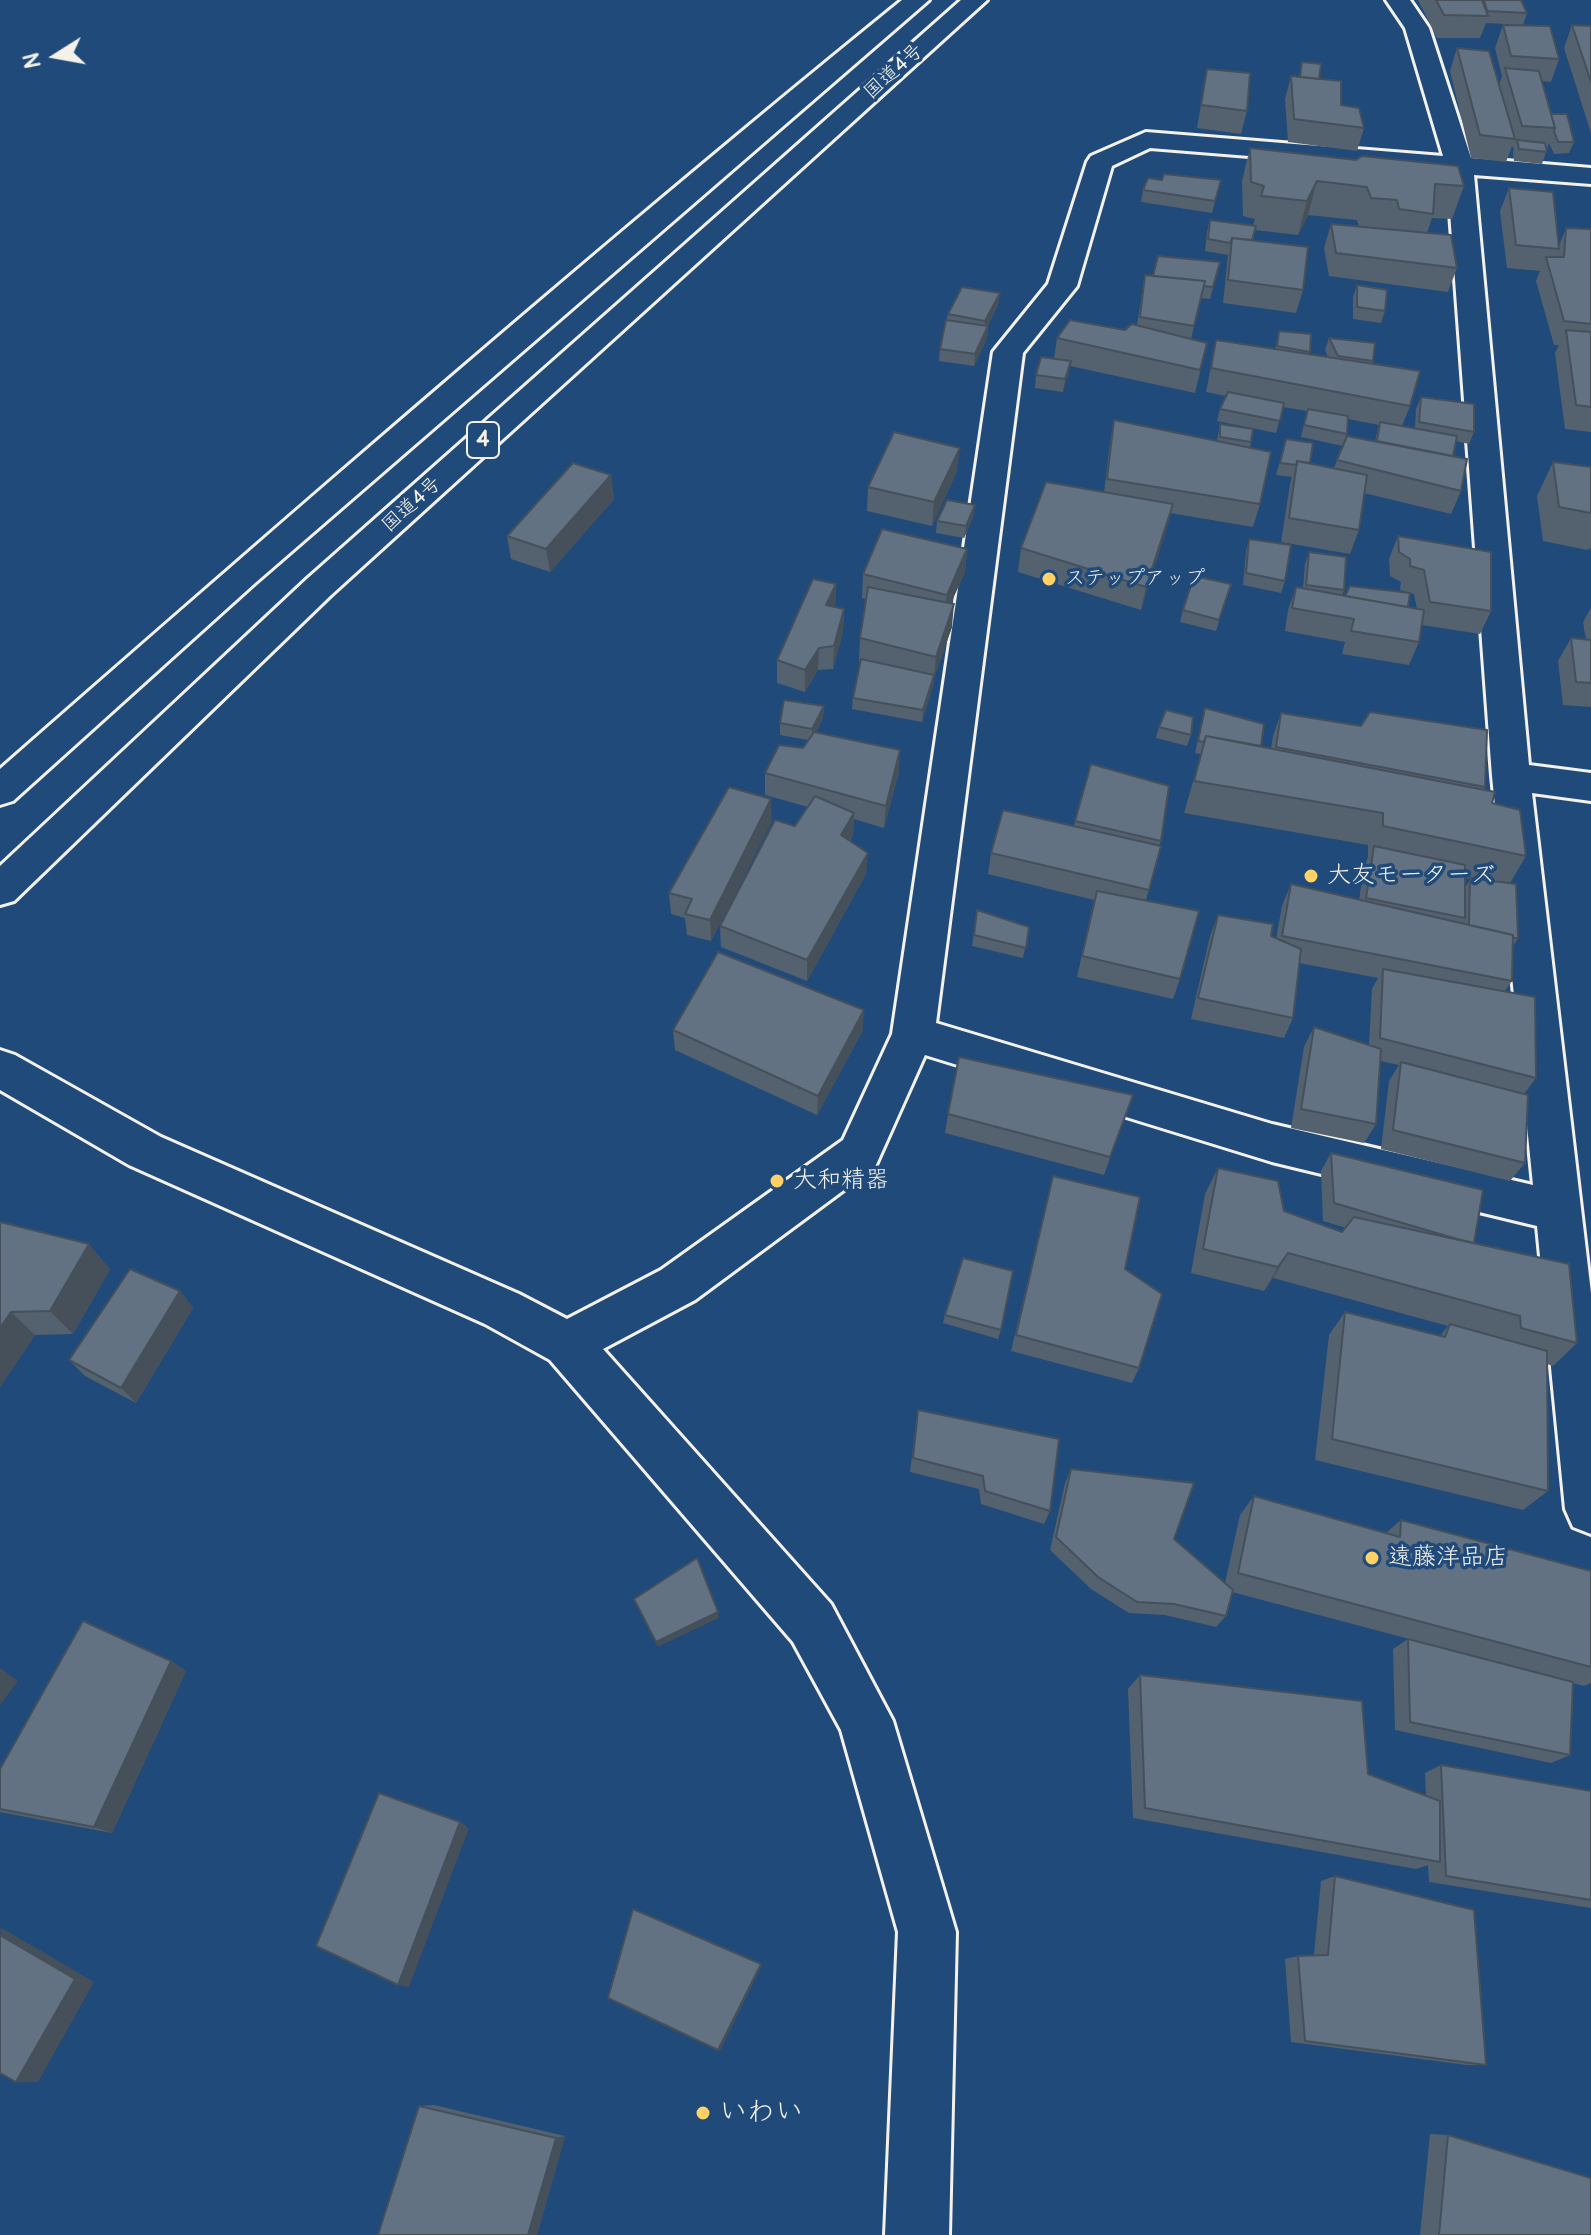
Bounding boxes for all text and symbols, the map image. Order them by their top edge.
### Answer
north arrow [16,16,96,96]
street label: 国道4号 [859,39,929,105]
text: N [17,51,48,71]
road number: 4 [467,422,499,458]
street label: 国道4号 [377,472,447,538]
place label: ステップアップ [1065,567,1205,591]
marker: ステップアップ [1040,570,1058,588]
place label: 大友モーターズ [1327,862,1495,890]
marker: 大友モーターズ [1302,867,1320,885]
place label: 大和精器 [793,1167,889,1195]
marker: 大和精器 [768,1172,786,1190]
place label: 遠藤洋品店 [1388,1544,1508,1572]
marker: 遠藤洋品店 [1363,1549,1381,1567]
place label: いわい [719,2096,803,2130]
marker: いわい [694,2104,712,2122]

